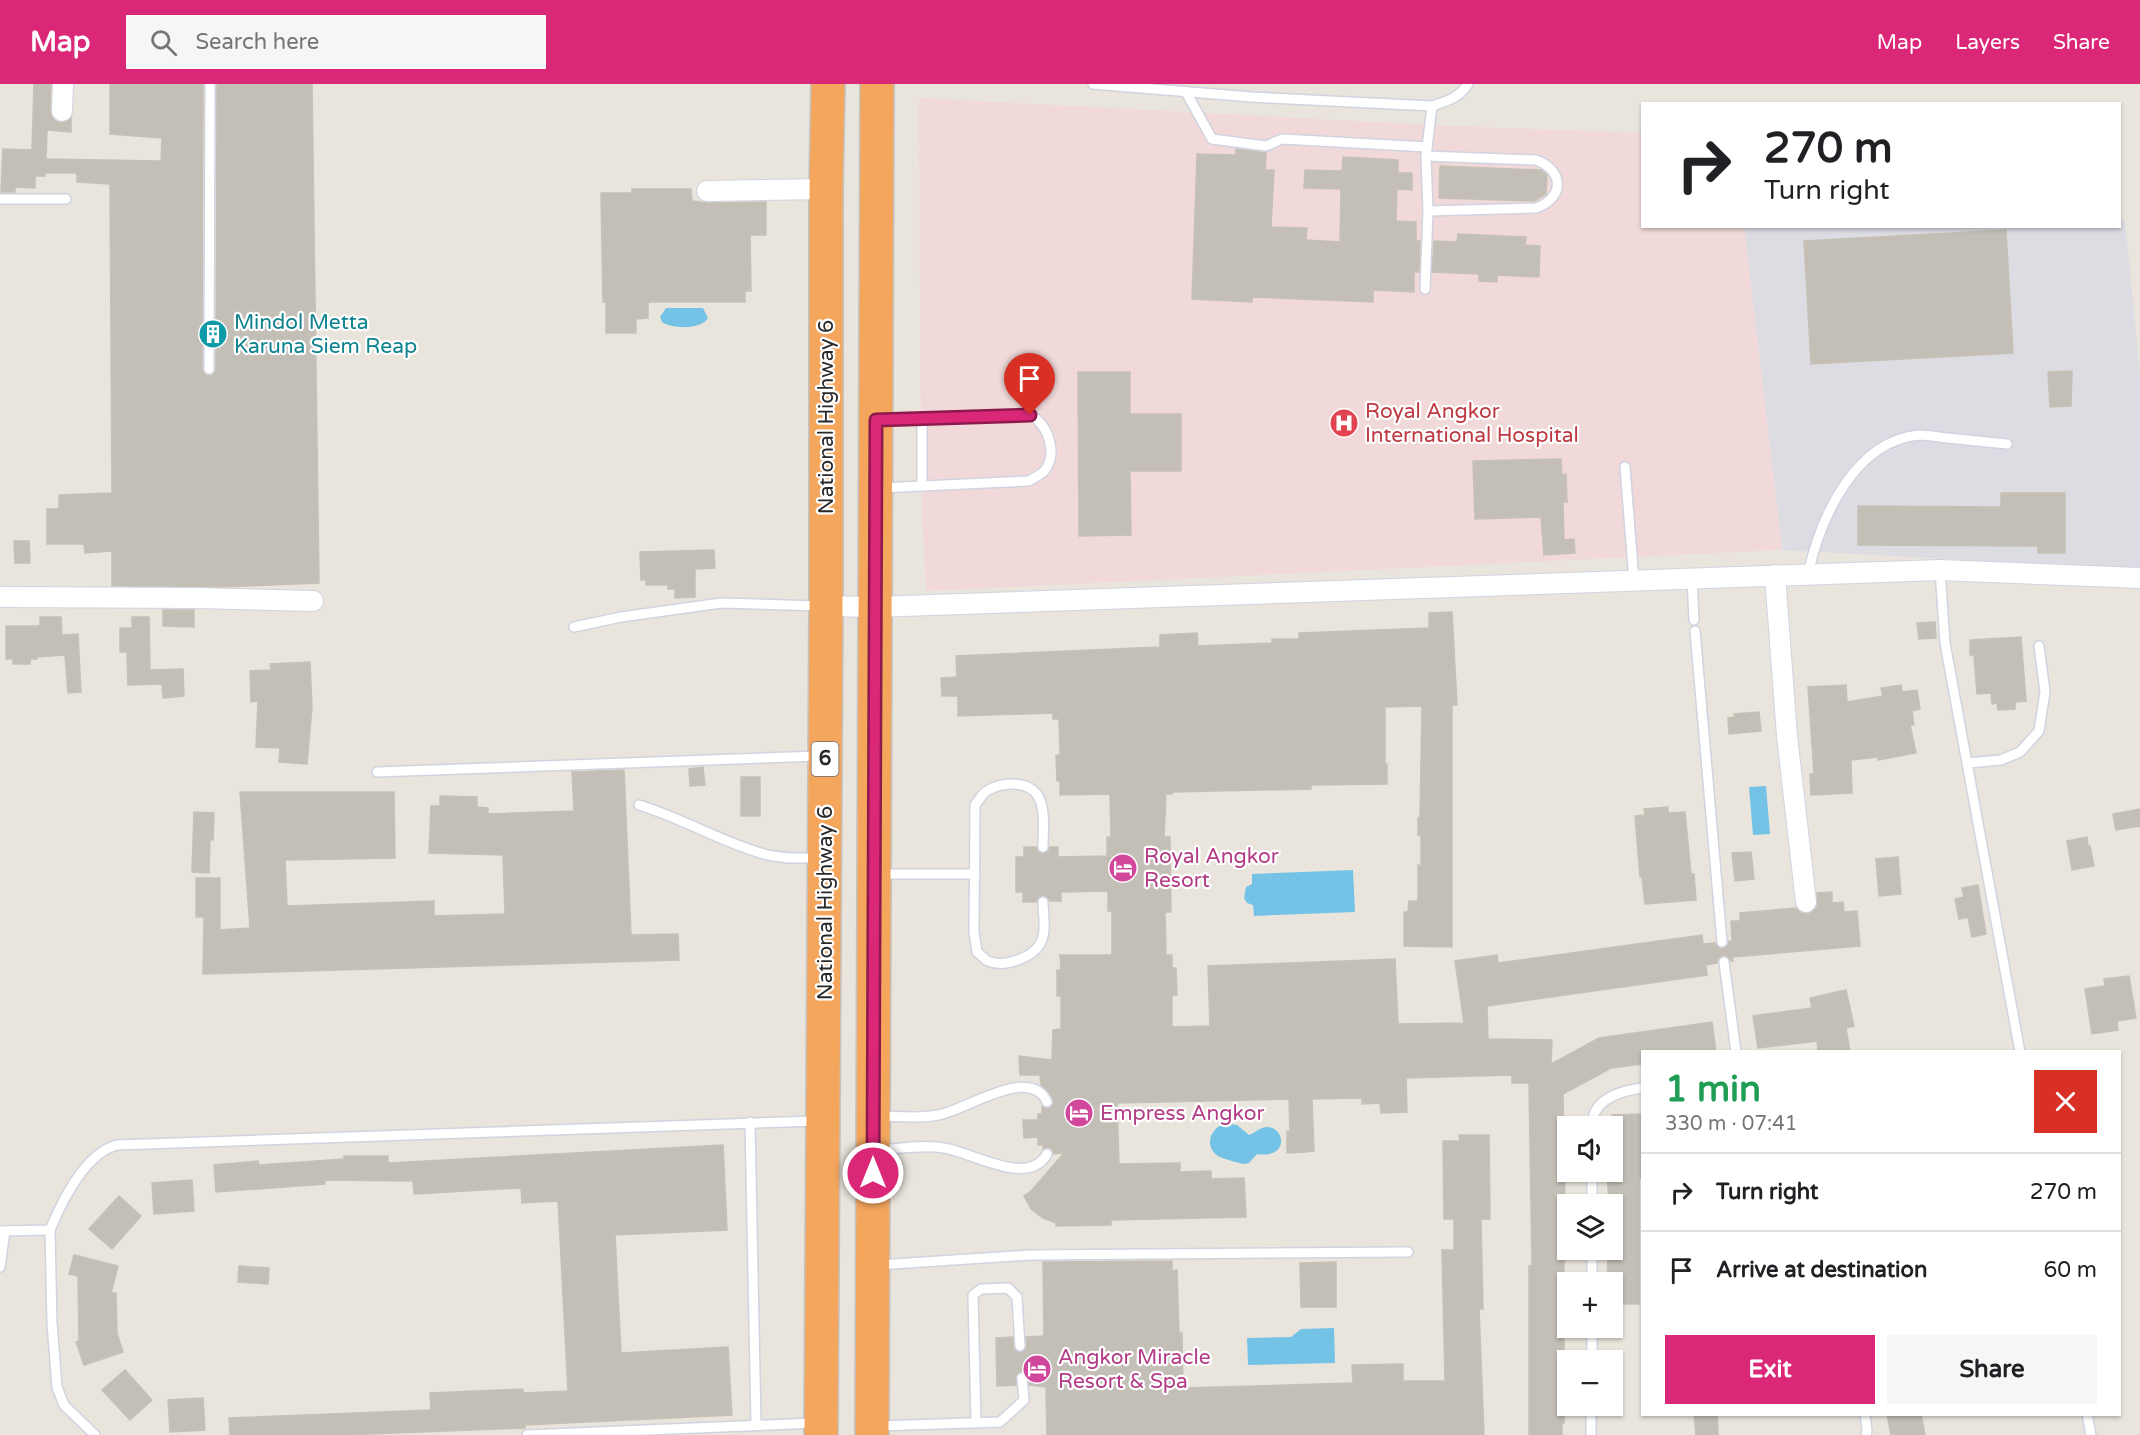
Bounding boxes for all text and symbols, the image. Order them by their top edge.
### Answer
search box [126,15,546,69]
text: Map [30,25,90,59]
icon: search [147,26,180,59]
text: Search here [195,29,319,55]
text: Map [1877,30,1922,55]
text: Layers [1955,30,2020,55]
text: Share [2053,30,2110,55]
text: 270 m [1764,123,1893,174]
icon: right [1665,126,1743,204]
text: Turn right [1764,174,1890,207]
place label: Mindol Metta Karuna Siem Reap [234,310,417,359]
building icon: Mindol Metta Karuna Siem Reap [197,318,229,350]
street label: National Highway 6 [814,320,839,514]
pin [1004,353,1055,415]
icon: arrive [1013,362,1046,395]
place label: Royal Angkor International Hospital [1365,399,1579,448]
hospital icon: Royal Angkor International Hospital [1328,407,1360,439]
road number: 6 [812,742,838,776]
street label: National Highway 6 [813,806,838,1000]
place label: Royal Angkor Resort [1144,844,1279,893]
hotel icon: Royal Angkor Resort [1107,852,1139,884]
text: 1 min [1665,1068,1761,1111]
button: close [2034,1070,2097,1133]
hotel icon: Empress Angkor [1063,1097,1095,1129]
place label: Empress Angkor [1100,1101,1265,1126]
text: 330 m · 07:41 [1665,1112,1797,1136]
map controls [1557,1116,1623,1416]
button: sound [1557,1116,1623,1182]
position arrow [841,1141,905,1205]
icon: right [1665,1176,1698,1209]
text: Turn right [1716,1179,1818,1205]
text: 270 m [2030,1179,2097,1205]
button: layers [1557,1194,1623,1260]
icon: arrive [1665,1254,1698,1287]
text: Arrive at destination [1716,1257,1927,1283]
text: 60 m [2043,1257,2097,1283]
button: + [1557,1272,1623,1338]
button: Exit [1665,1335,1875,1404]
button: Share [1887,1335,2097,1404]
place label: Angkor Miracle Resort & Spa [1058,1345,1211,1394]
button: − [1557,1350,1623,1416]
hotel icon: Angkor Miracle Resort & Spa [1021,1353,1053,1385]

